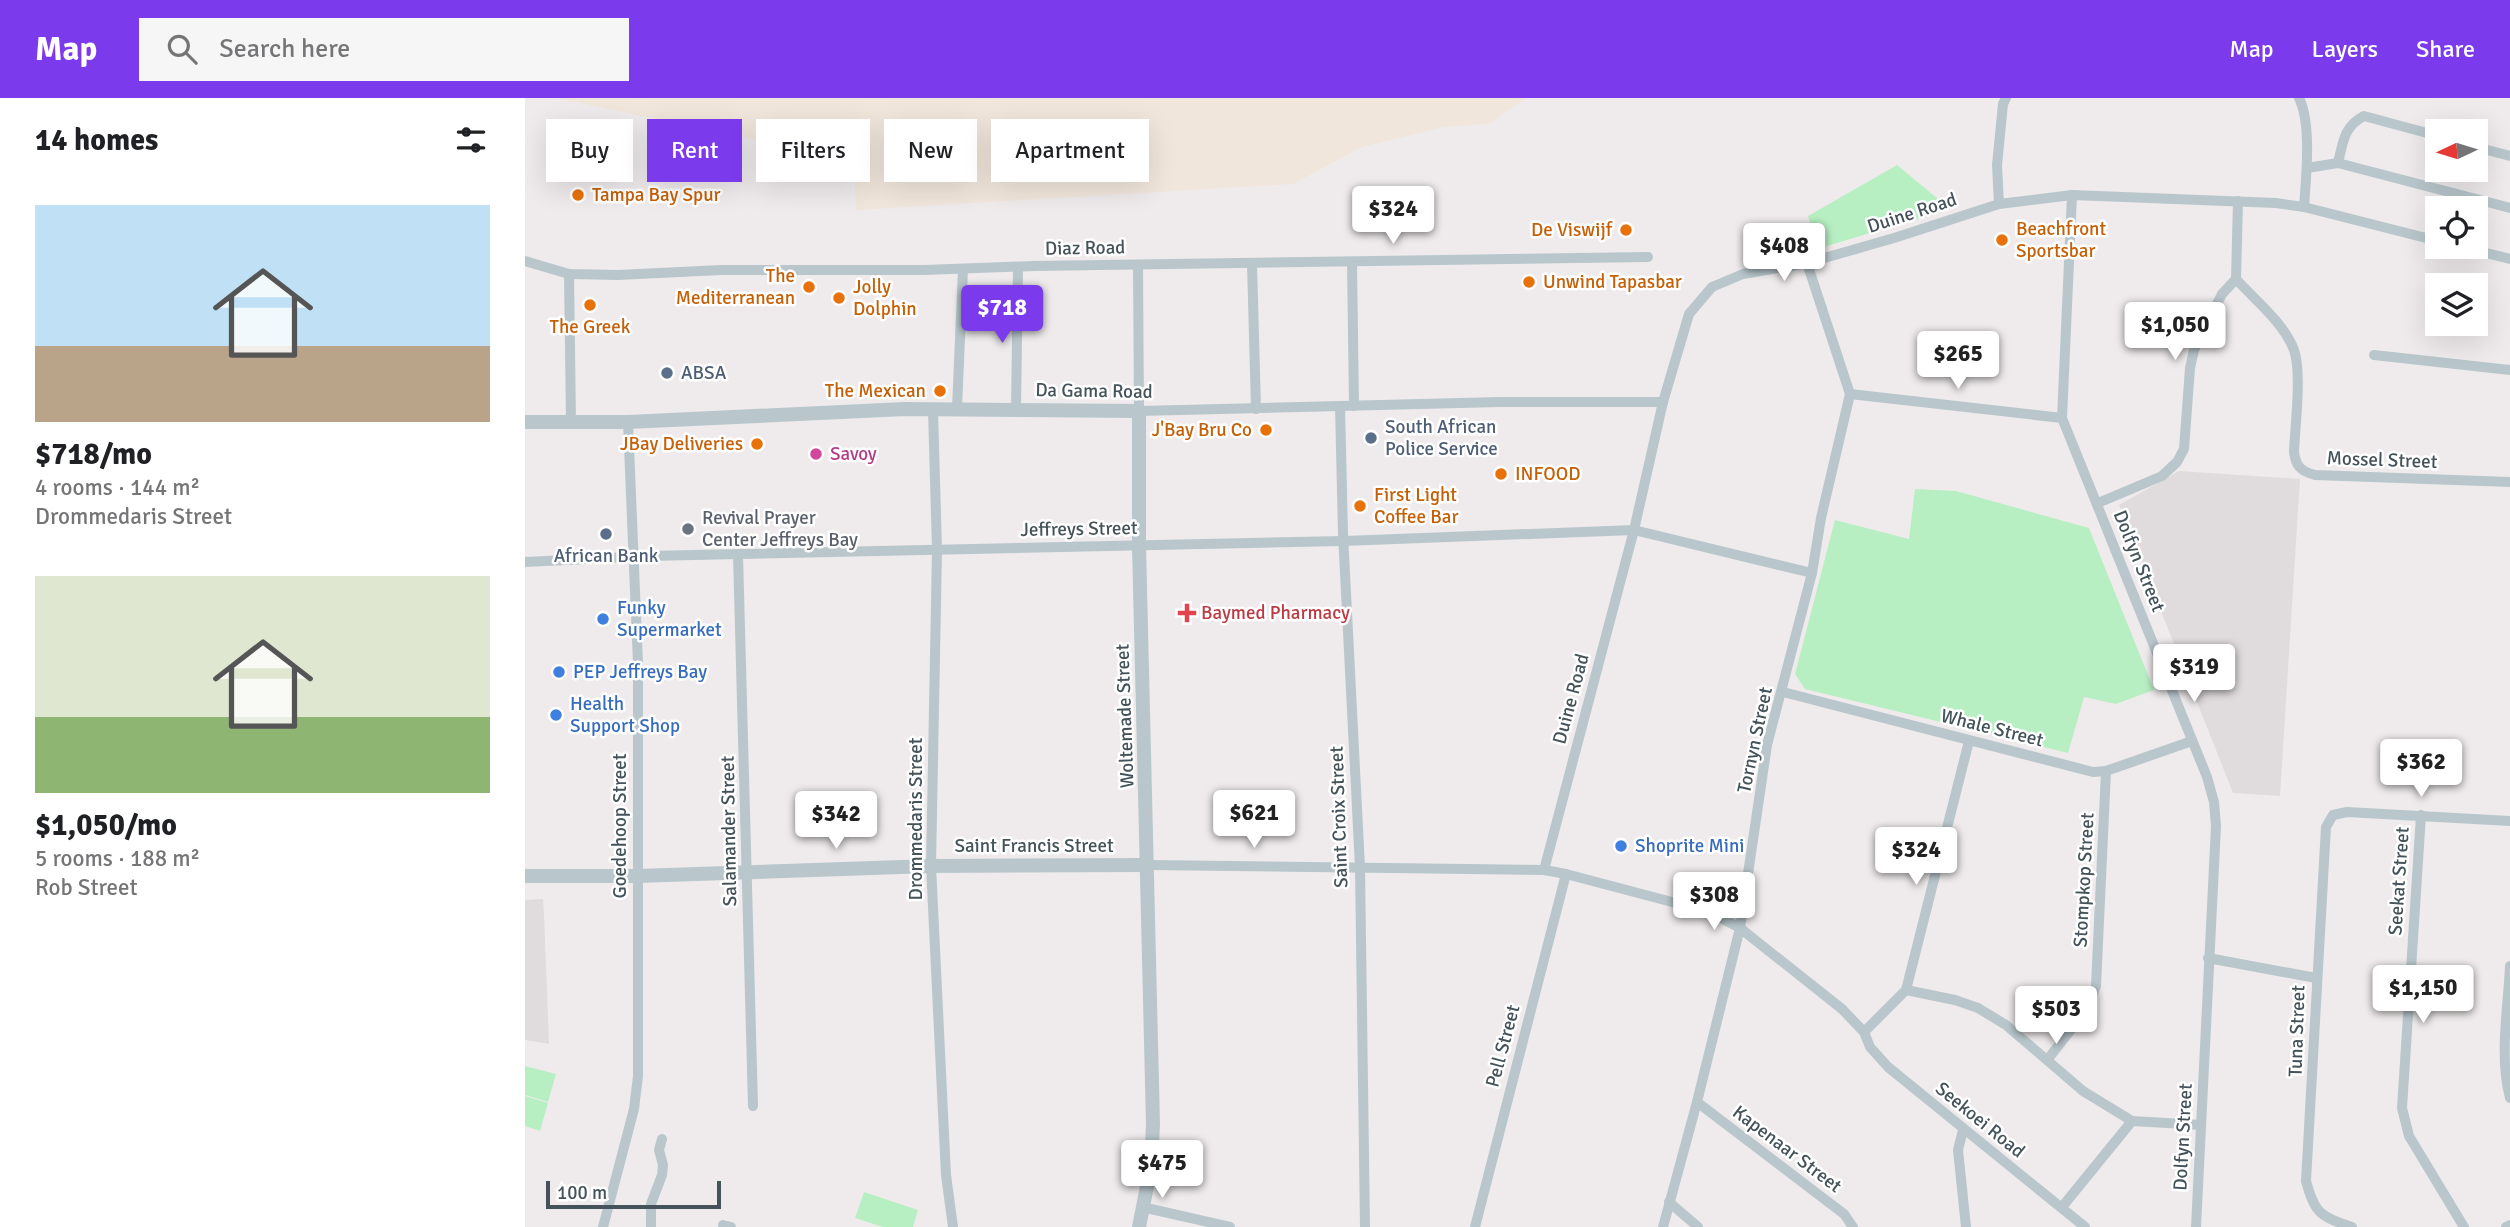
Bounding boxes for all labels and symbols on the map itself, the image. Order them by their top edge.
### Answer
north arrow [2425,119,2489,182]
place label: Tampa Bay Spur [592,183,721,207]
pin: $324 [1352,186,1434,246]
marker: Tampa Bay Spur [570,187,586,203]
street label: Duine Road [1864,187,1960,239]
place label: Beachfront Sportsbar [2016,217,2106,263]
place label: De Viswijf [1531,218,1614,242]
marker: De Viswijf [1618,222,1634,238]
pin: $408 [1743,223,1825,283]
marker: Beachfront Sportsbar [1994,232,2010,248]
street label: Diaz Road [1045,235,1125,261]
place label: The Mediterranean [676,264,795,310]
place label: Unwind Tapasbar [1543,270,1682,294]
marker: Unwind Tapasbar [1521,274,1537,290]
place label: Jolly Dolphin [853,275,917,321]
marker: The Mediterranean [801,279,817,295]
pin: $718 [961,286,1043,345]
marker: Jolly Dolphin [831,290,847,306]
marker: The Greek [582,297,598,313]
pin: $1,050 [2118,302,2232,362]
place label: The Greek [550,315,631,339]
pin: $265 [1917,331,1999,391]
place label: ABSA [681,361,727,385]
marker: ABSA [659,365,675,381]
street label: Da Gama Road [1035,378,1153,404]
place label: The Mexican [825,379,926,403]
marker: The Mexican [932,383,948,399]
place label: South African Police Service [1385,415,1498,461]
place label: J'Bay Bru Co [1152,418,1252,442]
marker: J'Bay Bru Co [1258,422,1274,438]
marker: South African Police Service [1363,430,1379,446]
place label: JBay Deliveries [620,432,743,456]
marker: JBay Deliveries [749,436,765,452]
place label: Savoy [830,442,877,466]
marker: Savoy [808,446,824,462]
street label: Mossel Street [2326,446,2438,474]
place label: INFOOD [1515,462,1581,486]
marker: INFOOD [1493,466,1509,482]
place label: First Light Coffee Bar [1374,483,1458,529]
marker: First Light Coffee Bar [1352,498,1368,514]
place label: Revival Prayer Center Jeffreys Bay [702,506,858,552]
street label: Dolfyn Street [2108,507,2170,616]
street label: Jeffreys Street [1020,516,1138,542]
marker: Revival Prayer Center Jeffreys Bay [680,521,696,537]
marker: African Bank [598,526,614,542]
place label: African Bank [554,544,659,568]
place label: Funky Supermarket [617,596,722,642]
place label: Baymed Pharmacy [1201,601,1350,625]
marker: Baymed Pharmacy [1179,605,1195,621]
marker: Funky Supermarket [595,611,611,627]
street label: Woltemade Street [1110,643,1140,789]
pin: $319 [2153,644,2235,704]
street label: Duine Road [1547,651,1595,747]
place label: PEP Jeffreys Bay [573,660,707,684]
marker: PEP Jeffreys Bay [551,664,567,680]
street label: Tornyn Street [1732,685,1778,795]
place label: Health Support Shop [570,692,680,738]
street label: Whale Street [1938,704,2046,752]
marker: Health Support Shop [548,707,564,723]
street label: Drommedaris Street [904,737,928,900]
pin: $362 [2380,740,2462,799]
street label: Saint Croix Street [1325,745,1353,888]
street label: Goedehoop Street [608,753,632,899]
street label: Salamander Street [716,755,742,907]
pin: $621 [1213,790,1295,850]
pin: $342 [795,792,877,851]
street label: Stompkop Street [2068,812,2100,948]
street label: Seekat Street [2383,826,2415,936]
pin: $324 [1875,828,1957,887]
street label: Saint Francis Street [954,834,1114,858]
place label: Shoprite Mini [1635,834,1744,858]
marker: Shoprite Mini [1613,838,1629,854]
pin: $308 [1673,872,1755,932]
pin: $1,150 [2366,965,2480,1025]
street label: Tuna Street [2283,984,2311,1077]
pin: $503 [2015,986,2097,1046]
street label: Pell Street [1480,1002,1526,1090]
street label: Seekoei Road [1930,1077,2030,1163]
street label: Dolfyn Street [2168,1082,2198,1191]
street label: Kapenaar Street [1728,1100,1847,1198]
pin: $475 [1121,1140,1203,1200]
scale bar [546,1178,721,1210]

